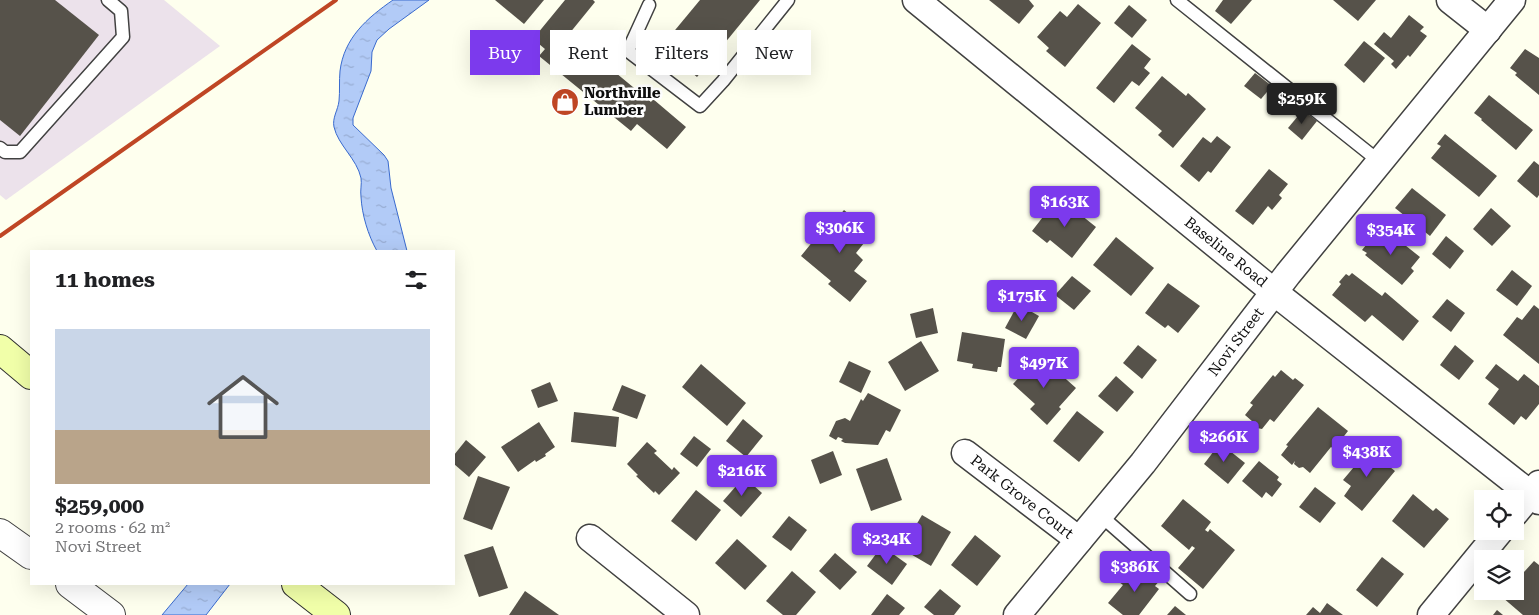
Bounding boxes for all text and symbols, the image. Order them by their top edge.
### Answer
chip: Buy [470,30,540,75]
chip: Rent [550,30,626,75]
chip: Filters [636,30,727,75]
chip: New [737,30,811,75]
pin: $259K [1267,82,1337,125]
place label: Northville Lumber [584,84,661,119]
shop icon: Northville Lumber [550,87,580,117]
text: $259K [1278,89,1326,108]
pin: $163K [1030,186,1100,228]
text: $163K [1041,192,1089,211]
pin: $306K [805,212,875,254]
street label: Baseline Road [1181,213,1271,291]
pin: $354K [1356,214,1426,256]
text: $306K [816,218,864,237]
text: $354K [1367,220,1415,239]
icon: filters [402,266,430,294]
text: 11 homes [55,268,155,292]
pin: $175K [987,280,1057,322]
text: $175K [998,286,1046,305]
street label: Novi Street [1204,304,1268,380]
pin: $497K [1009,346,1079,389]
text: $497K [1020,353,1068,372]
icon: home [198,362,288,452]
pin: $266K [1189,420,1259,463]
text: $266K [1200,427,1248,446]
pin: $438K [1332,436,1402,478]
text: $438K [1343,442,1391,461]
street label: Park Grove Court [967,451,1077,543]
pin: $216K [707,454,777,497]
text: $216K [718,461,766,480]
map controls [1474,490,1524,600]
button: locate [1474,490,1524,540]
text: $259,000 [55,494,144,518]
text: 2 rooms · 62 m² [55,518,170,537]
pin: $234K [852,522,922,565]
text: $234K [863,529,911,548]
text: Novi Street [55,537,141,556]
pin: $386K [1100,550,1170,593]
button: layers [1474,550,1524,600]
text: $386K [1111,557,1159,576]

